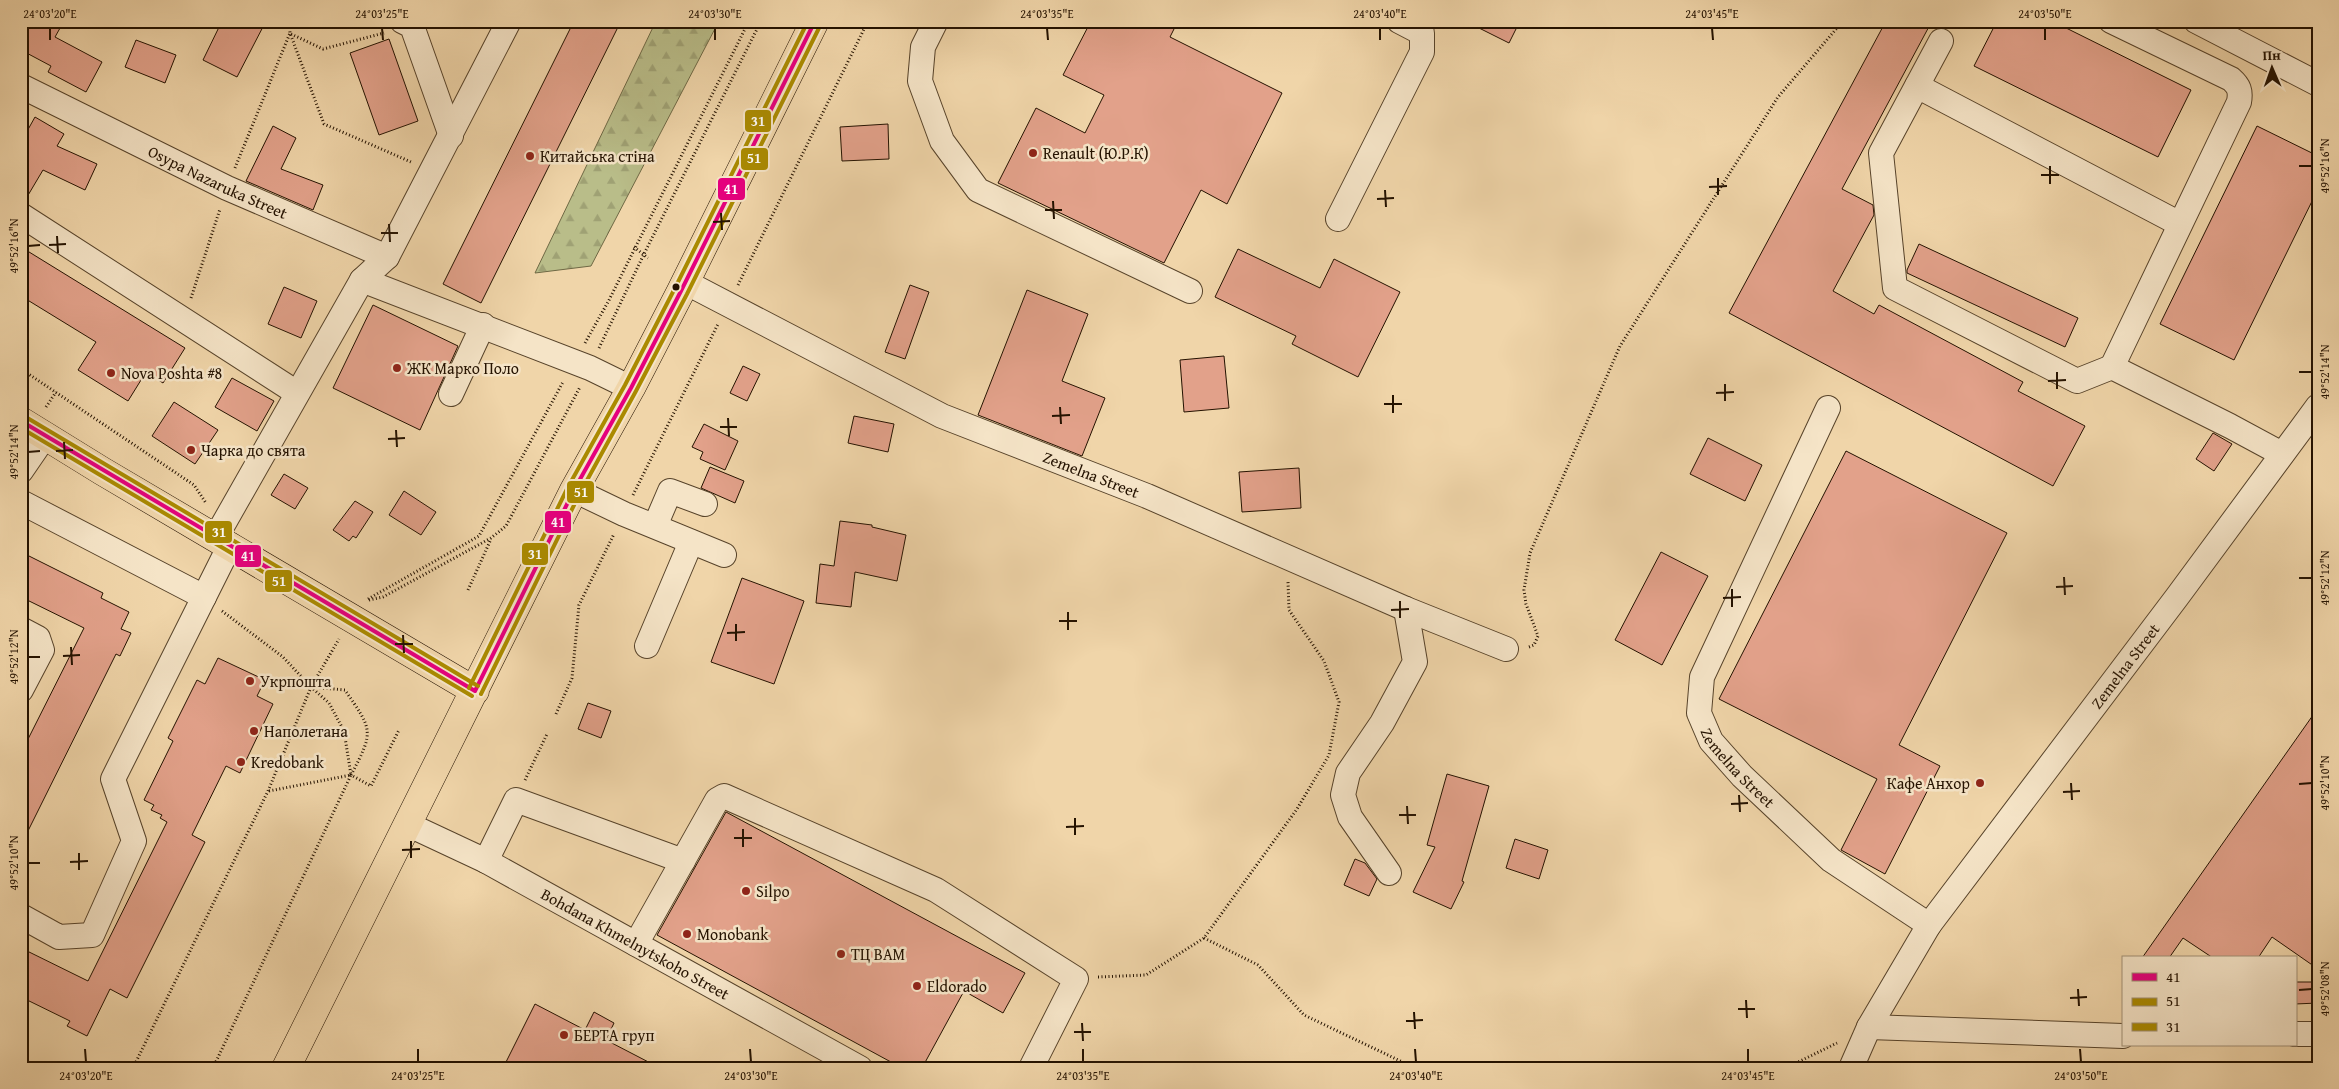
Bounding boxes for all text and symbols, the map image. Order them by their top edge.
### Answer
text: 24°03'20"E [23,5,77,22]
text: 24°03'25"E [355,5,409,22]
text: 24°03'30"E [688,5,742,22]
text: 24°03'35"E [1020,5,1074,22]
text: 24°03'40"E [1353,5,1407,22]
text: 24°03'45"E [1685,5,1739,22]
text: 24°03'50"E [2018,5,2072,22]
north arrow [2246,42,2296,92]
text: Пн [2262,45,2281,65]
line badge: 31 [744,109,772,133]
text: 31 [751,111,765,131]
text: 49°52'16"N [2316,138,2333,194]
street label: Osypa Nazaruka Street [144,139,292,225]
place label: Renault (Ю.Р.К) [1043,141,1149,165]
place label: Китайська стіна [540,144,655,168]
line badge: 51 [740,147,769,171]
marker: Renault (Ю.Р.К) [1027,147,1039,159]
text: 51 [747,148,761,168]
marker: Китайська стіна [524,150,536,162]
line badge: 41 [717,177,746,201]
text: 41 [724,179,738,199]
text: 49°52'16"N [5,218,22,274]
unlabelled marker [671,282,681,292]
text: 49°52'14"N [2316,344,2333,400]
place label: ЖК Марко Поло [406,356,519,380]
place label: Nova Poshta #8 [121,361,223,385]
marker: ЖК Марко Поло [391,362,403,374]
marker: Nova Poshta #8 [105,367,117,379]
text: 49°52'14"N [5,424,22,480]
place label: Чарка до свята [201,438,306,462]
marker: Чарка до свята [185,444,197,456]
street label: Zemelna Street [1039,445,1143,504]
line badge: 51 [566,480,595,504]
text: 51 [574,482,588,502]
line badge: 41 [544,510,572,534]
text: 41 [551,512,565,532]
line badge: 31 [204,520,233,544]
text: 31 [212,522,226,542]
line badge: 31 [521,542,549,566]
line badge: 41 [234,544,262,568]
text: 31 [528,544,542,564]
text: 41 [241,546,255,566]
text: 49°52'12"N [2316,550,2333,606]
line badge: 51 [264,569,293,593]
text: 51 [272,571,286,591]
street label: Zemelna Street [2085,618,2165,714]
text: 49°52'12"N [5,629,22,685]
place label: Укрпошта [260,669,332,693]
marker: Укрпошта [244,675,256,687]
place label: Наполетана [264,719,348,743]
street label: Zemelna Street [1695,724,1781,813]
marker: Наполетана [248,725,260,737]
place label: Kredobank [251,750,325,774]
text: 49°52'10"N [2316,755,2333,811]
marker: Kredobank [235,756,247,768]
place label: Кафе Анхор [1887,771,1970,795]
marker: Кафе Анхор [1974,777,1986,789]
text: 49°52'10"N [5,835,22,891]
place label: Silpo [756,879,790,903]
street label: Bohdana Khmelnytskoho Street [537,882,734,1006]
marker: Silpo [740,885,752,897]
place label: Monobank [697,922,769,946]
marker: Monobank [681,928,693,940]
place label: ТЦ ВАМ [851,942,905,966]
marker: ТЦ ВАМ [835,948,847,960]
legend [2122,956,2296,1046]
text: 49°52'08"N [2316,961,2333,1017]
text: 41 [2166,966,2180,987]
place label: Eldorado [927,974,987,998]
marker: Eldorado [911,980,923,992]
text: 51 [2166,990,2180,1011]
text: 31 [2166,1016,2180,1037]
place label: БЕРТА груп [574,1023,655,1047]
marker: БЕРТА груп [558,1029,570,1041]
text: 24°03'20"E [59,1067,113,1084]
text: 24°03'25"E [391,1067,445,1084]
text: 24°03'30"E [724,1067,778,1084]
text: 24°03'35"E [1056,1067,1110,1084]
text: 24°03'40"E [1389,1067,1443,1084]
text: 24°03'45"E [1721,1067,1775,1084]
text: 24°03'50"E [2054,1067,2108,1084]

